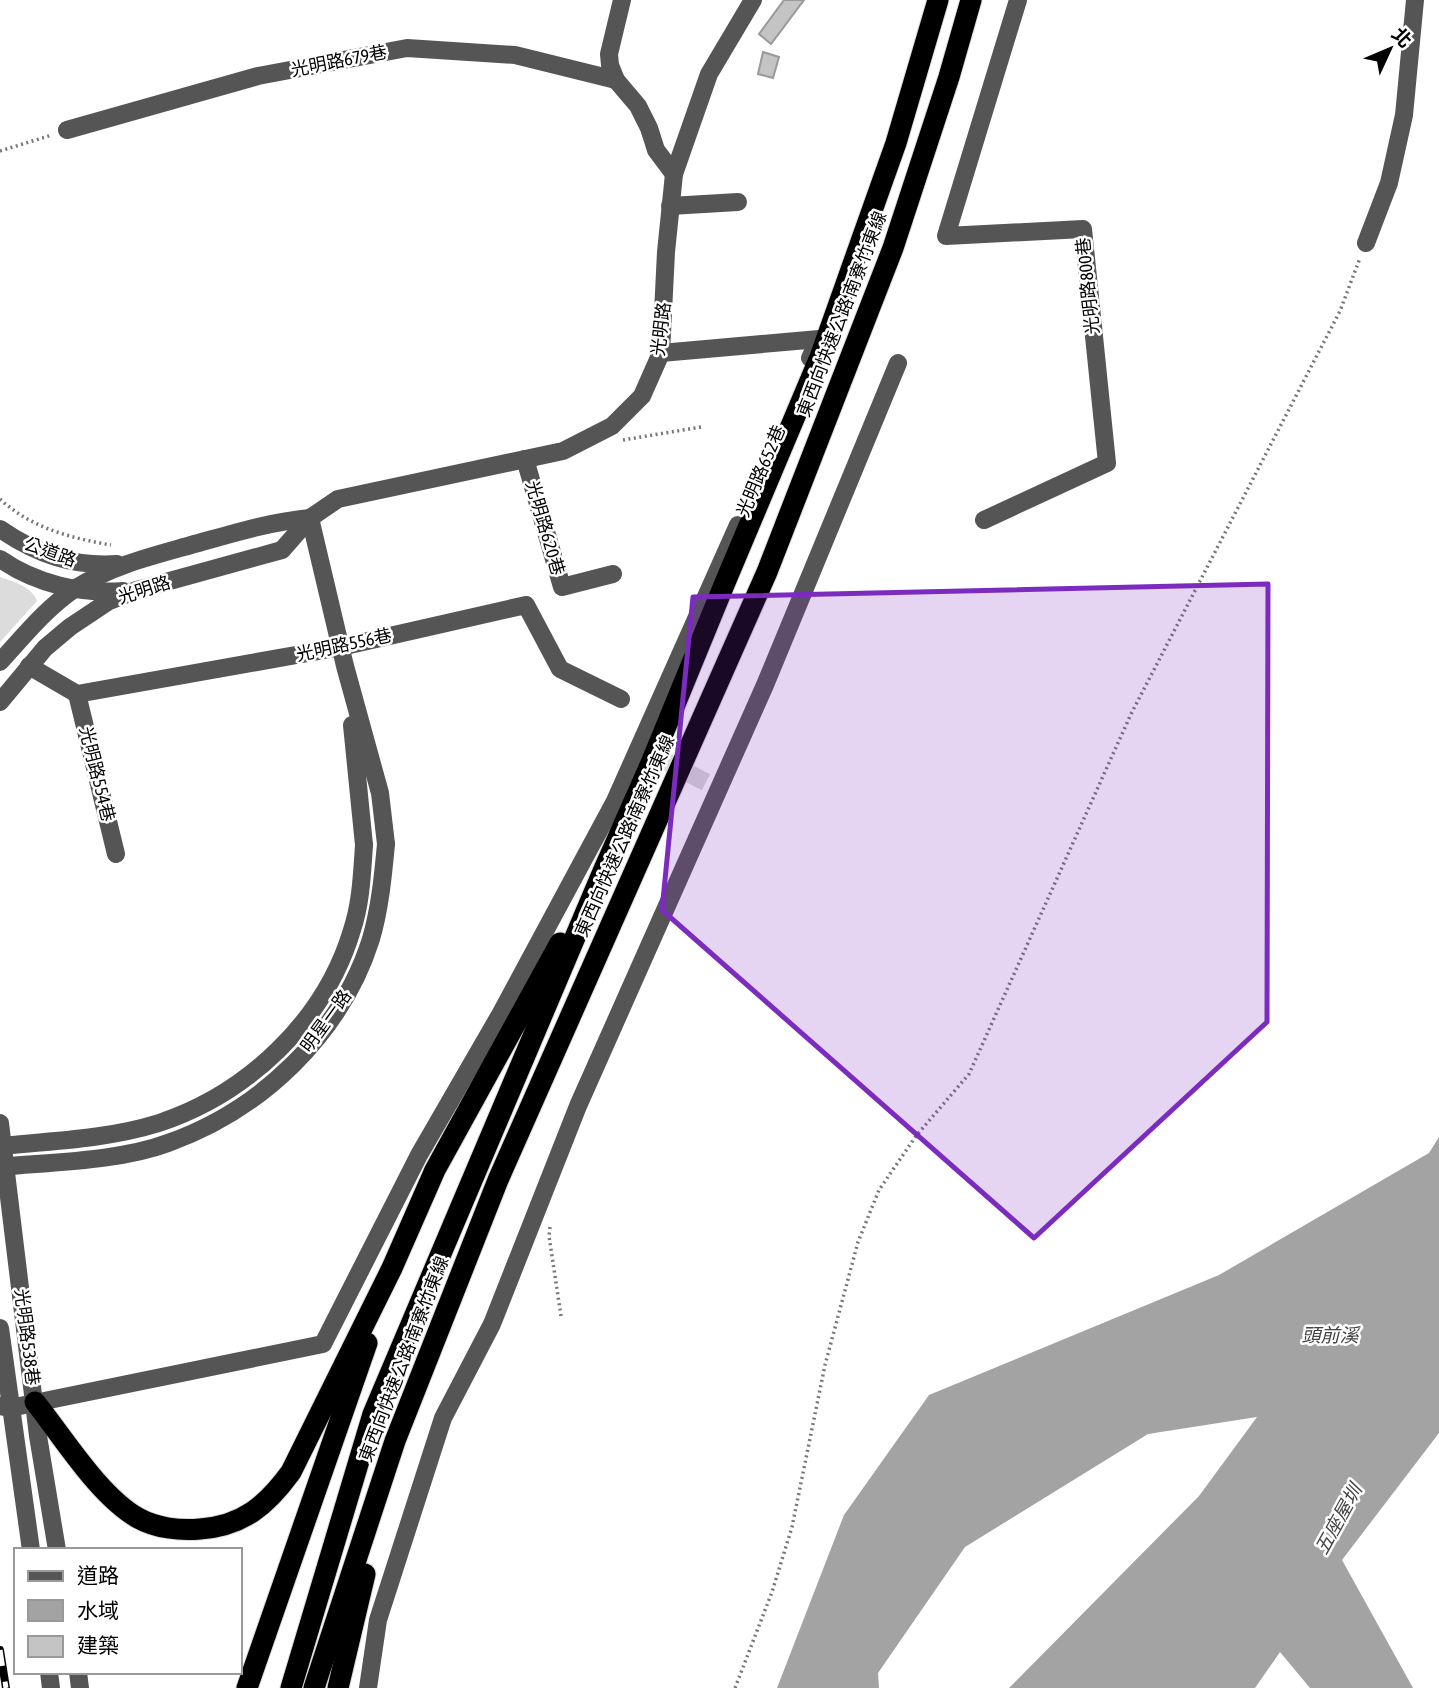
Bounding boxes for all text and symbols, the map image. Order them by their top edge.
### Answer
north arrow [1355,14,1425,84]
text: 北 [1388,23,1417,52]
street label: 光明路679巷 [289,41,389,80]
street label: 東西向快速公路 南寮竹東線 [793,208,890,420]
street label: 光明路800巷 [1072,237,1103,336]
street label: 光明路 [647,301,674,357]
street label: 光明路652巷 [732,422,789,520]
street label: 光明路620巷 [522,478,569,578]
street label: 公道路 [21,532,79,571]
street label: 光明路 [115,571,173,608]
street label: 光明路556巷 [294,624,394,665]
street label: 光明路554巷 [76,724,119,824]
street label: 東西向快速公路 南寮竹東線 [571,732,679,940]
street label: 明星一路 [296,985,355,1056]
street label: 東西向快速公路 南寮竹東線 [355,1253,452,1465]
street label: 光明路538巷 [11,1287,44,1387]
water label: 頭前溪 [1301,1324,1361,1346]
water label: 五座屋圳 [1310,1478,1367,1558]
legend [14,1548,242,1674]
text: 道路 [77,1563,119,1587]
text: 水域 [77,1598,119,1622]
text: 建築 [77,1633,119,1657]

